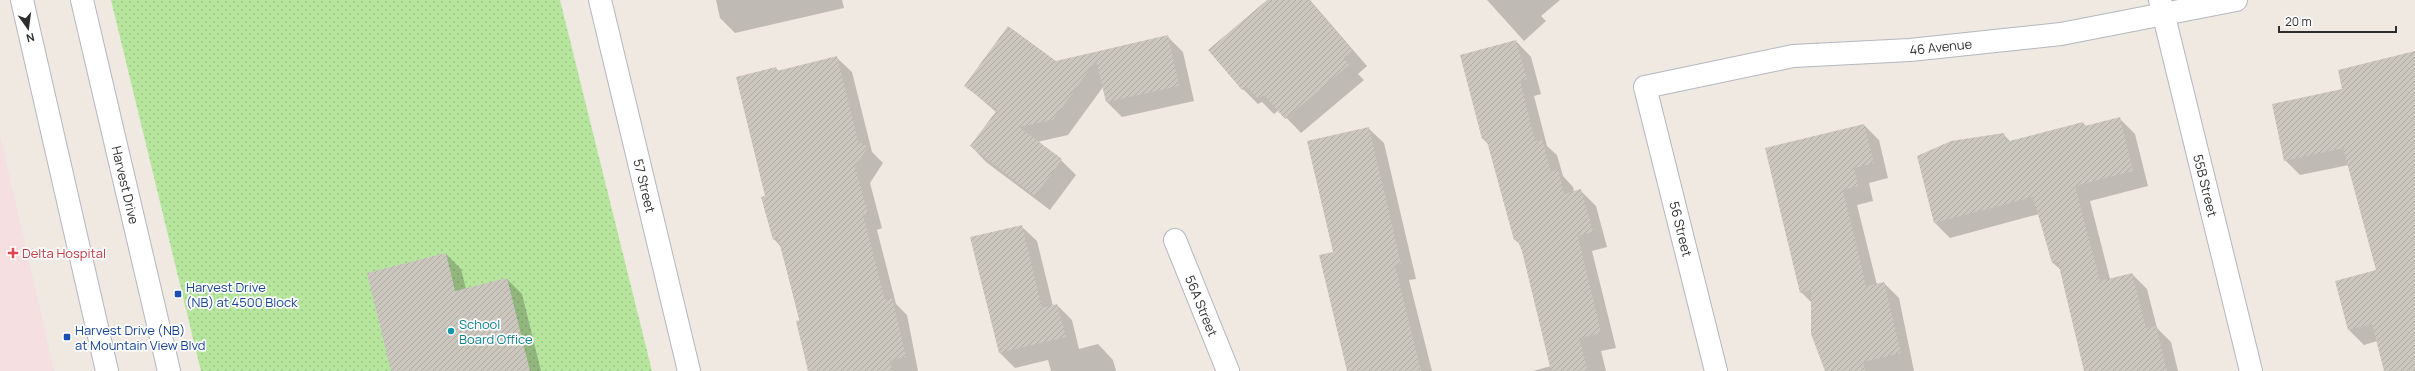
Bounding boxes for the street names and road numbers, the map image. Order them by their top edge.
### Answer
street label: 46 Avenue [1908,34,1973,59]
street label: Harvest Drive [107,144,143,226]
street label: 55B Street [2189,152,2222,219]
street label: 57 Street [629,157,660,215]
street label: 56 Street [1665,199,1697,259]
street label: 56A Street [1181,272,1222,339]

